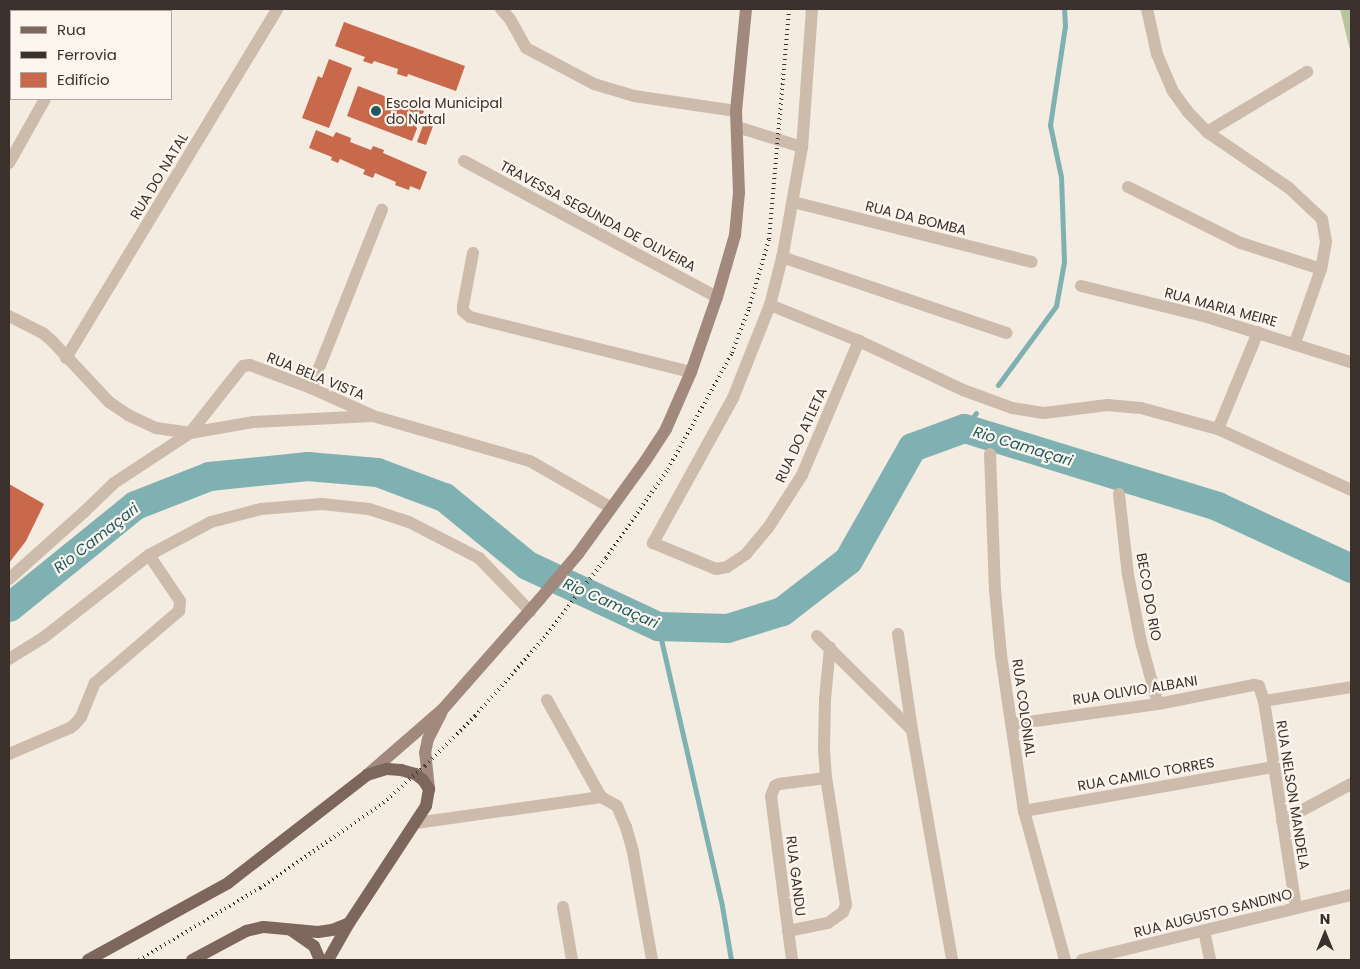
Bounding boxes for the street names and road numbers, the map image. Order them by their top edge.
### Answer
street label: RUA DO NATAL [127,130,191,222]
street label: TRAVESSA SEGUNDA DE OLIVEIRA [497,157,699,275]
street label: RUA DA BOMBA [864,197,968,239]
street label: RUA MARIA MEIRE [1163,284,1279,330]
street label: RUA BELA VISTA [265,349,367,403]
street label: RUA DO ATLETA [772,385,830,485]
street label: BECO DO RIO [1133,552,1165,642]
street label: RUA COLONIAL [1009,658,1039,758]
street label: RUA OLIVIO ALBANI [1071,672,1199,708]
street label: RUA NELSON MANDELA [1273,719,1313,871]
street label: RUA CAMILO TORRES [1076,754,1216,794]
street label: RUA GANDU [783,835,809,917]
street label: RUA AUGUSTO SANDINO [1132,885,1294,941]

